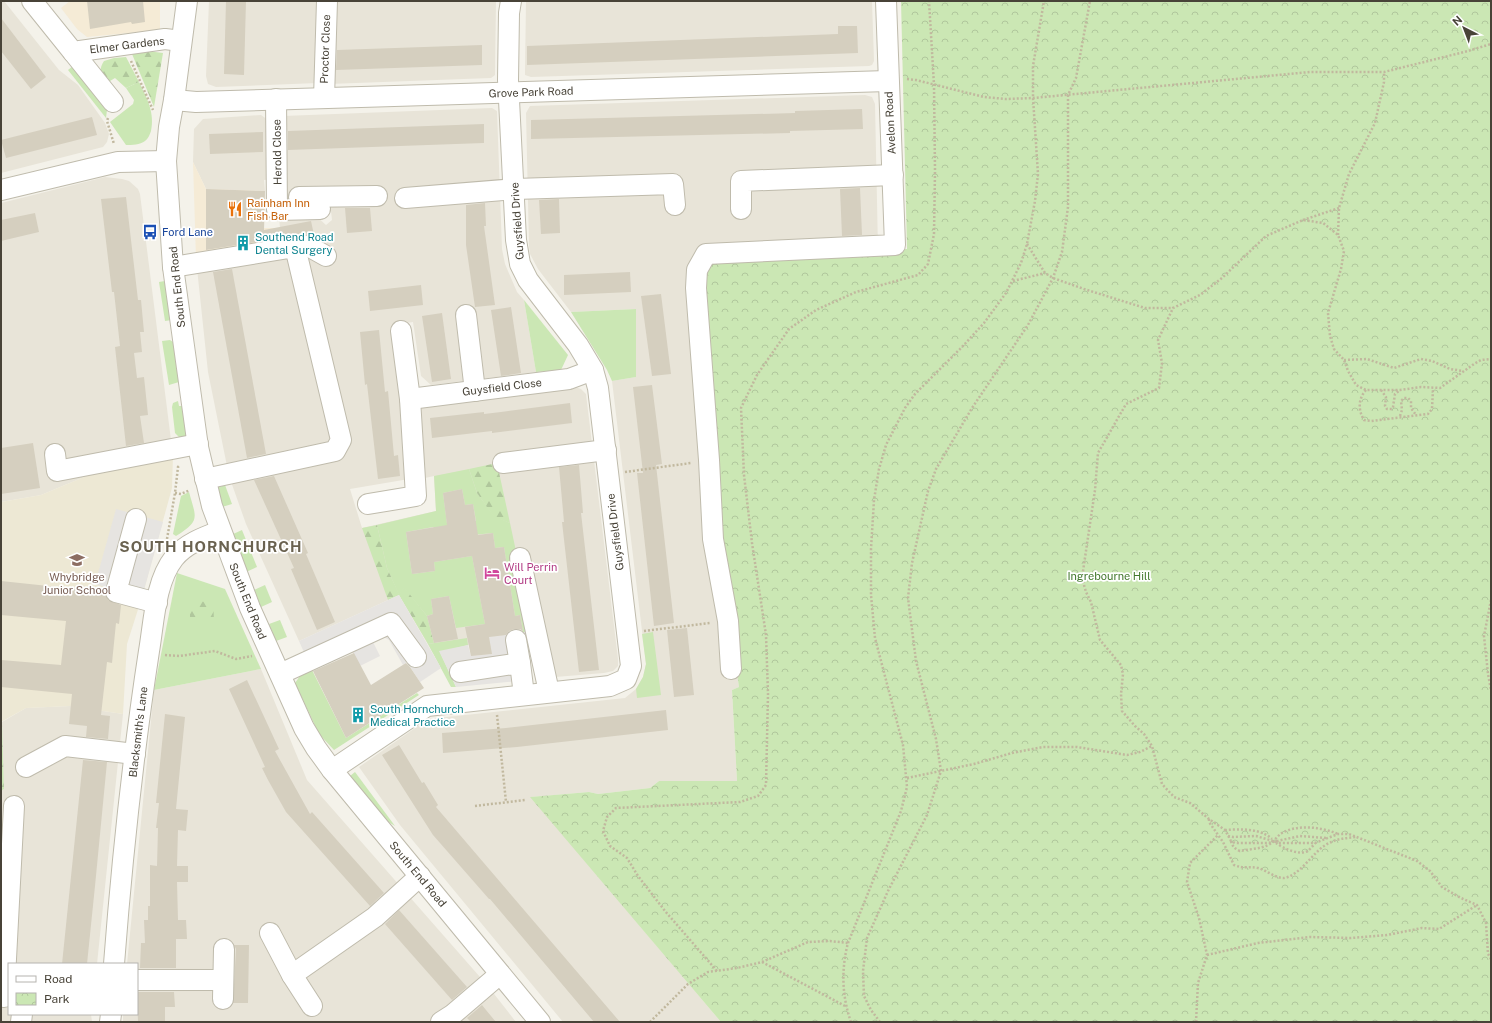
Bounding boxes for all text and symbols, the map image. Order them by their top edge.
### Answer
north arrow [1444,8,1484,48]
text: N [1450,13,1465,28]
street label: Proctor Close [318,14,332,84]
street label: Elmer Gardens [89,34,166,56]
street label: Grove Park Road [488,85,574,99]
street label: Avelon Road [882,91,898,155]
street label: Herold Close [270,119,284,185]
street label: Guysfield Drive [508,182,526,260]
place label: Rainham Inn Fish Bar [247,197,310,222]
restaurant icon: Rainham Inn Fish Bar [226,200,244,218]
bus stop icon: Ford Lane [141,223,159,241]
place label: Ford Lane [162,226,213,238]
place label: Southend Road Dental Surgery [255,231,333,256]
building icon: Southend Road Dental Surgery [234,234,252,252]
street label: South End Road [167,246,187,328]
street label: Guysfield Close [462,376,542,398]
street label: Guysfield Drive [604,493,626,571]
district label: SOUTH HORNCHURCH [119,538,303,555]
school or university icon: Whybridge Junior School [68,551,86,569]
street label: South End Road [227,561,269,641]
place label: Will Perrin Court [504,561,557,586]
hotel icon: Will Perrin Court [483,564,501,582]
park label: Ingrebourne Hill [1067,570,1151,582]
place label: Whybridge Junior School [43,571,111,596]
street label: Blacksmith's Lane [126,686,150,778]
place label: South Hornchurch Medical Practice [370,703,464,728]
building icon: South Hornchurch Medical Practice [349,706,367,724]
street label: South End Road [387,839,449,909]
legend [8,963,138,1015]
text: Road [44,972,72,986]
text: Park [44,992,70,1006]

